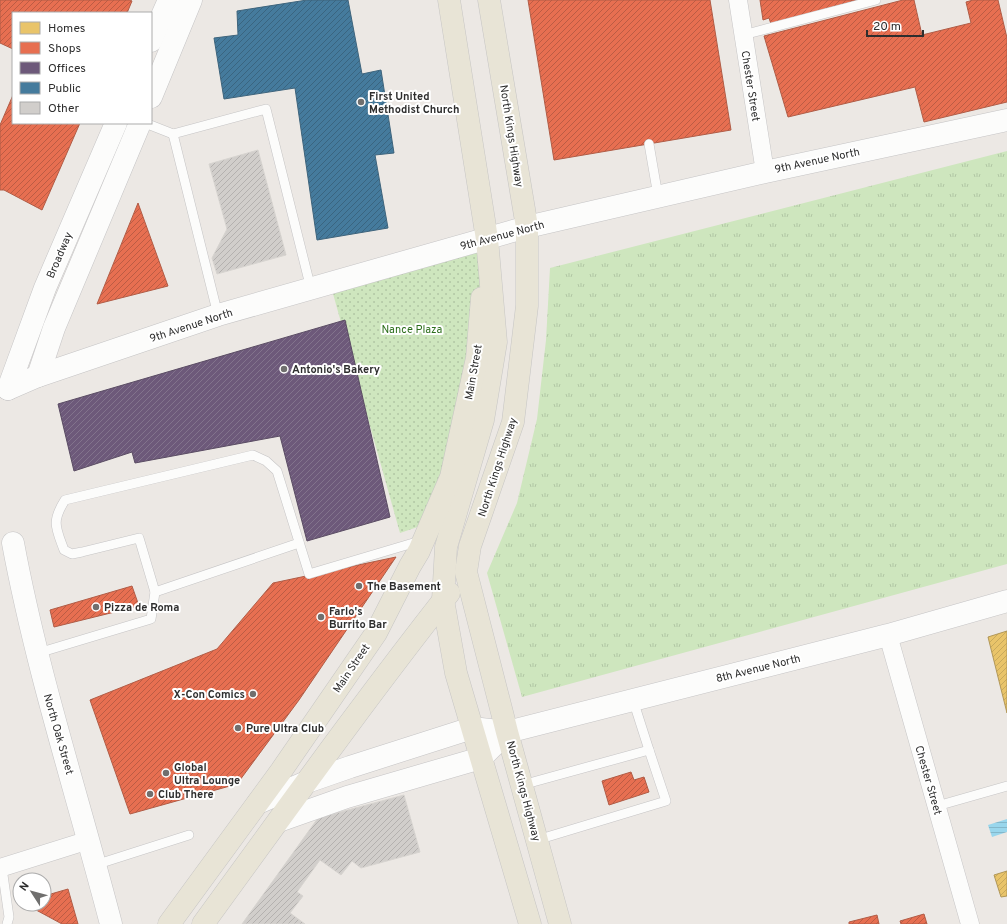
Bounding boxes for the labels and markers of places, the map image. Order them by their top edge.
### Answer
place label: First United Methodist Church [369,90,460,117]
marker: First United Methodist Church [356,97,366,107]
place label: Antonio's Bakery [292,363,380,377]
marker: Antonio's Bakery [279,364,289,374]
place label: The Basement [367,580,441,594]
marker: The Basement [354,581,364,591]
place label: Pizza de Roma [104,601,179,615]
marker: Pizza de Roma [91,602,101,612]
place label: Farlo's Burrito Bar [329,605,387,632]
marker: Farlo's Burrito Bar [316,612,326,622]
place label: X-Con Comics [173,688,245,702]
marker: X-Con Comics [248,689,258,699]
place label: Pure Ultra Club [246,722,324,736]
marker: Pure Ultra Club [233,723,243,733]
place label: Global Ultra Lounge [174,761,240,788]
marker: Global Ultra Lounge [161,768,171,778]
place label: Club There [158,788,214,802]
marker: Club There [145,789,155,799]

